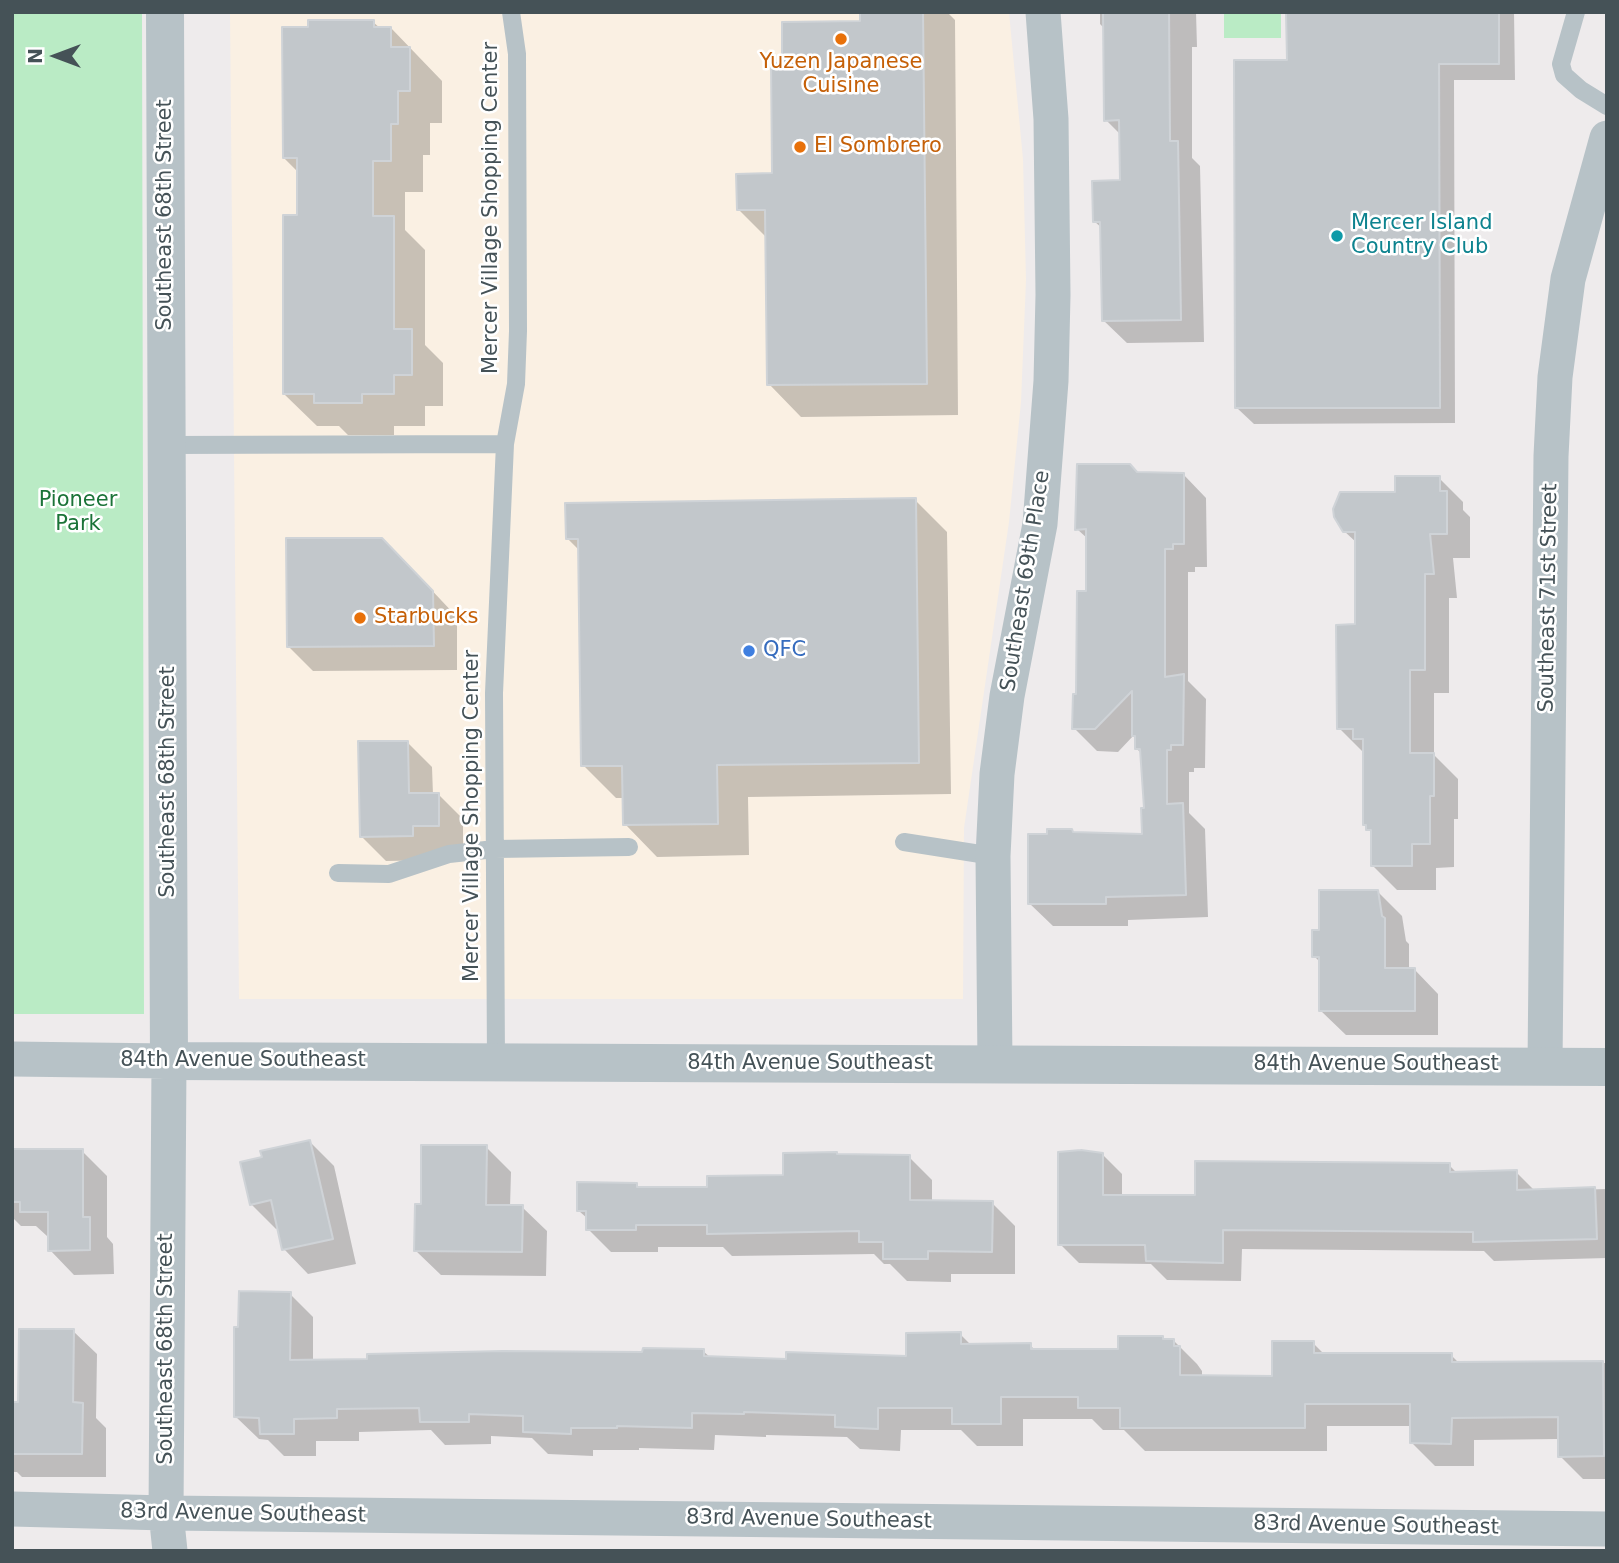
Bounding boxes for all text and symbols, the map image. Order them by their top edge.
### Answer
north arrow [21,21,91,91]
marker: Yuzen Japanese Cuisine [833,31,849,47]
street label: Mercer Village Shopping Center [479,42,505,374]
text: N [24,48,46,64]
place label: Yuzen Japanese Cuisine [759,50,923,100]
street label: Southeast 68th Street [153,99,179,331]
place label: El Sombrero [814,134,942,160]
marker: El Sombrero [792,139,808,155]
place label: Mercer Island Country Club [1351,211,1492,261]
marker: Mercer Island Country Club [1329,228,1345,244]
street label: Southeast 69th Place [996,469,1056,693]
street label: Southeast 71st Street [1534,483,1564,713]
park label: Pioneer Park [39,488,117,538]
place label: Starbucks [374,605,478,631]
marker: Starbucks [352,610,368,626]
place label: QFC [763,638,806,664]
marker: QFC [741,643,757,659]
street label: Mercer Village Shopping Center [460,650,486,982]
street label: Southeast 68th Street [156,666,182,898]
street label: 84th Avenue Southeast [120,1048,366,1074]
street label: 84th Avenue Southeast [687,1051,933,1077]
street label: 84th Avenue Southeast [1253,1052,1499,1078]
street label: Southeast 68th Street [154,1233,180,1465]
street label: 83rd Avenue Southeast [120,1499,366,1529]
street label: 83rd Avenue Southeast [686,1505,932,1535]
street label: 83rd Avenue Southeast [1253,1511,1499,1541]

